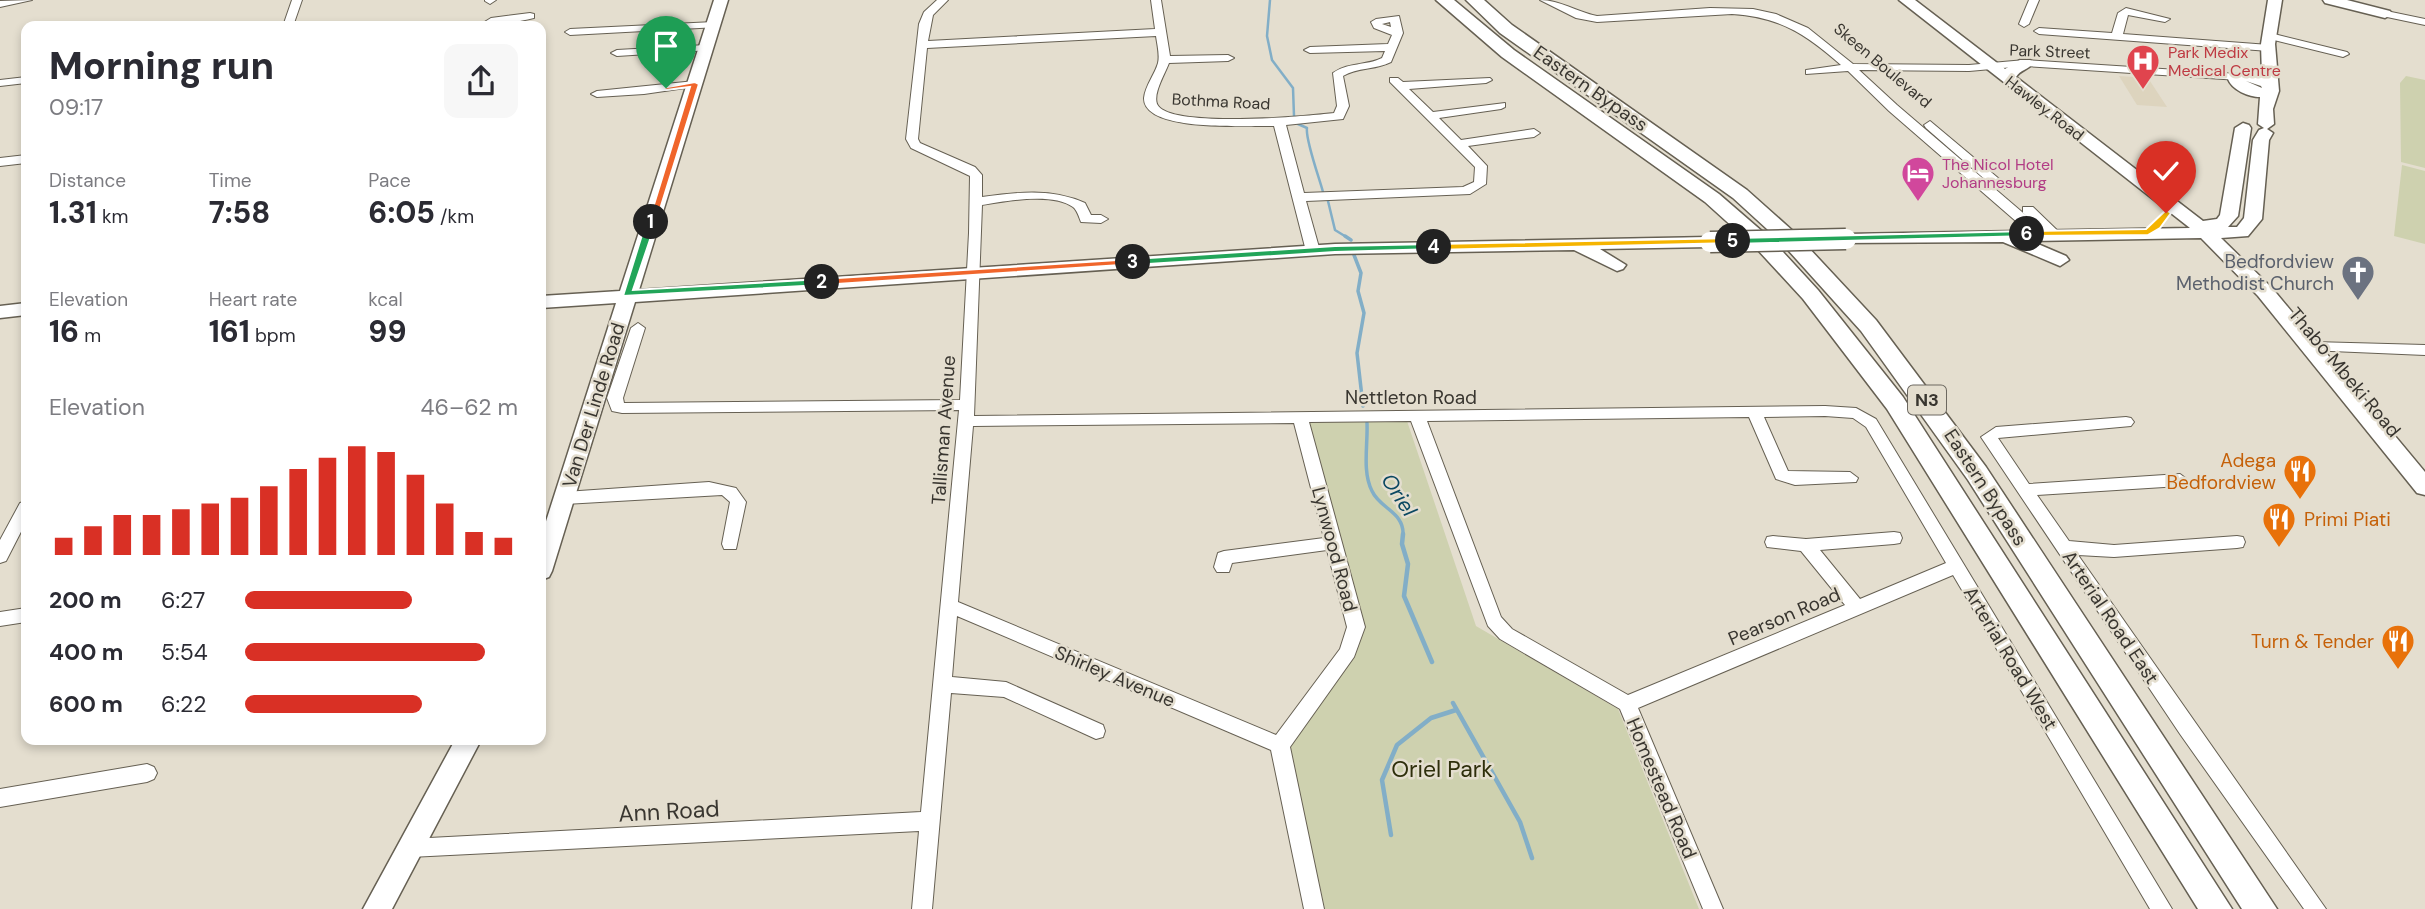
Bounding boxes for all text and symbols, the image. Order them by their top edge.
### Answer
pin [636,16,696,88]
street label: Skeen Boulevard [1829,18,1936,112]
icon: arrive [647,27,685,65]
street label: Eastern Bypass [1528,40,1653,137]
street label: Park Street [2009,40,2091,63]
text: Morning run [49,41,274,91]
hospital icon: Park Medix Medical Centre [2124,42,2162,91]
place label: Park Medix Medical Centre [2168,42,2281,81]
button: share [444,44,518,118]
street label: Hawley Road [2001,71,2088,146]
street label: Bothma Road [1171,88,1271,115]
text: 09:17 [49,92,103,122]
pin [2136,141,2196,213]
icon: check [2147,152,2185,190]
hotel icon: The Nicol Hotel Johannesburg [1899,154,1937,203]
place label: The Nicol Hotel Johannesburg [1942,154,2054,193]
text: Distance [49,168,126,193]
text: Time [209,168,252,193]
text: Pace [368,168,411,193]
text: 1.31 [49,193,97,232]
text: 7:58 [209,193,270,232]
text: 6:05 [368,193,435,232]
text: km [97,204,128,229]
text: /km [435,204,474,229]
pin: 1 [634,204,668,240]
text: 1 [647,209,654,234]
pin: 6 [2010,216,2044,252]
text: 6 [2020,221,2033,246]
pin: 5 [1716,224,1750,258]
text: 5 [1727,228,1738,253]
pin: 4 [1416,230,1452,264]
text: 4 [1427,234,1440,259]
pin: 3 [1116,244,1150,280]
text: 3 [1127,249,1138,274]
place label: Bedfordview Methodist Church [2176,249,2334,296]
church icon: Bedfordview Methodist Church [2339,253,2377,302]
pin: 2 [804,264,840,300]
text: 2 [816,269,827,294]
text: Elevation [49,287,128,312]
text: Heart rate [209,287,297,312]
text: kcal [368,287,403,312]
street label: Thabo Mbeki Road [2283,302,2406,442]
text: 16 [49,312,79,351]
text: 161 [209,312,250,351]
text: 99 [368,312,406,351]
street label: Van Der Linde Road [556,320,630,491]
text: m [79,323,101,348]
text: bpm [250,323,296,348]
street label: Tallisman Avenue [926,354,961,506]
street label: Nettleton Road [1345,385,1477,410]
road number: N3 [1908,386,1946,414]
text: Elevation [49,392,145,422]
text: 46–62 m [421,392,518,422]
street label: Eastern Bypass [1938,424,2033,550]
place label: Adega Bedfordview [2166,448,2276,495]
restaurant icon: Adega Bedfordview [2281,452,2319,501]
water label: Oriel [1375,468,1423,522]
street label: Lynwood Road [1306,484,1363,614]
restaurant icon: Primi Piati [2260,500,2298,549]
place label: Primi Piati [2304,507,2391,532]
street label: Arterial Road East [2057,546,2164,689]
street label: Pearson Road [1724,582,1844,651]
street label: Arterial Road West [1958,582,2063,735]
text: 200 m [49,585,122,615]
text: 6:27 [161,585,205,615]
restaurant icon: Turn & Tender [2379,622,2417,671]
place label: Turn & Tender [2251,629,2374,654]
text: 400 m [49,637,123,667]
text: 5:54 [161,637,208,667]
street label: Shirley Avenue [1051,640,1179,713]
text: 600 m [49,689,123,719]
text: 6:22 [161,689,207,719]
street label: Homestead Road [1621,714,1702,862]
park label: Oriel Park [1391,754,1493,784]
street label: Ann Road [618,793,720,829]

